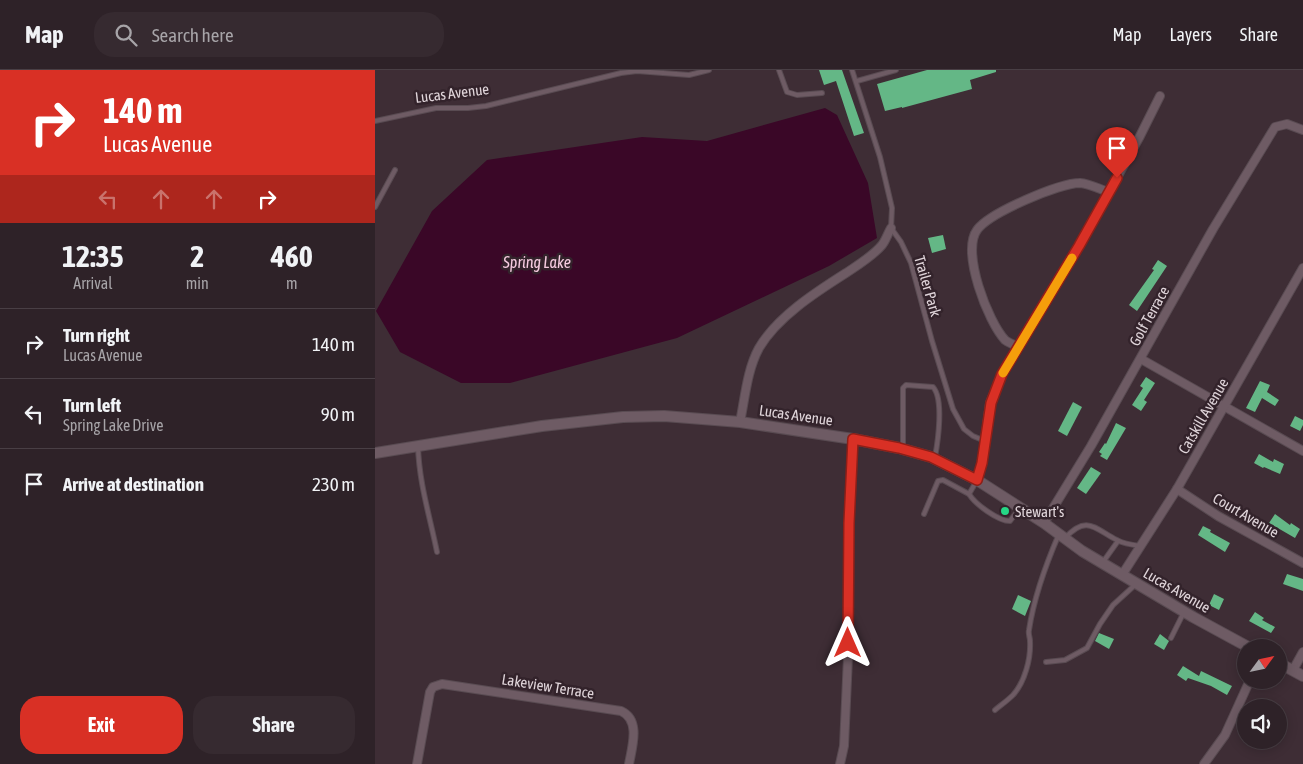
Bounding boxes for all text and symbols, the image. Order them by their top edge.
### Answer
search box [94,12,444,57]
text: Map [25,21,64,48]
icon: search [112,21,140,49]
text: Search here [152,24,234,46]
text: Map [1112,24,1141,45]
text: Layers [1169,24,1212,45]
text: Share [1240,24,1278,45]
street label: Lucas Avenue [414,80,490,106]
icon: right [20,90,85,155]
text: 140 m [103,90,182,130]
pin [1096,127,1138,178]
text: Lucas Avenue [103,131,212,157]
icon: arrive [1103,134,1131,162]
icon: left [94,185,122,213]
icon: ahead [147,185,175,213]
icon: ahead [200,185,228,213]
icon: right [253,185,281,213]
text: 12:35 [62,239,124,273]
text: 2 [190,239,204,273]
text: 460 [271,239,313,273]
water label: Spring Lake [502,253,571,272]
street label: Trailer Park [911,254,945,319]
text: Arrival [73,274,112,292]
text: min [186,274,209,292]
text: m [286,274,298,292]
street label: Golf Terrace [1126,283,1172,349]
text: Turn right [63,324,130,346]
icon: right [20,330,48,358]
text: 140 m [312,333,355,355]
text: Lucas Avenue [63,346,142,364]
street label: Catskill Avenue [1175,375,1232,457]
text: Turn left [63,394,121,416]
icon: left [20,400,48,428]
street label: Lucas Avenue [758,401,834,429]
text: 90 m [321,403,355,425]
text: Spring Lake Drive [63,416,163,434]
icon: arrive [20,470,48,498]
text: Arrive at destination [63,473,204,495]
text: 230 m [312,473,355,495]
street label: Court Avenue [1210,489,1282,541]
place label: Stewart's [1015,503,1064,520]
marker: Stewart's [999,505,1011,517]
street label: Lucas Avenue [1141,564,1214,616]
position arrow [821,616,873,668]
north arrow [1237,639,1287,689]
map controls [1237,639,1287,749]
street label: Lakeview Terrace [501,670,596,702]
button: Exit [20,696,183,754]
button: Share [193,696,355,754]
button: sound [1237,699,1287,749]

